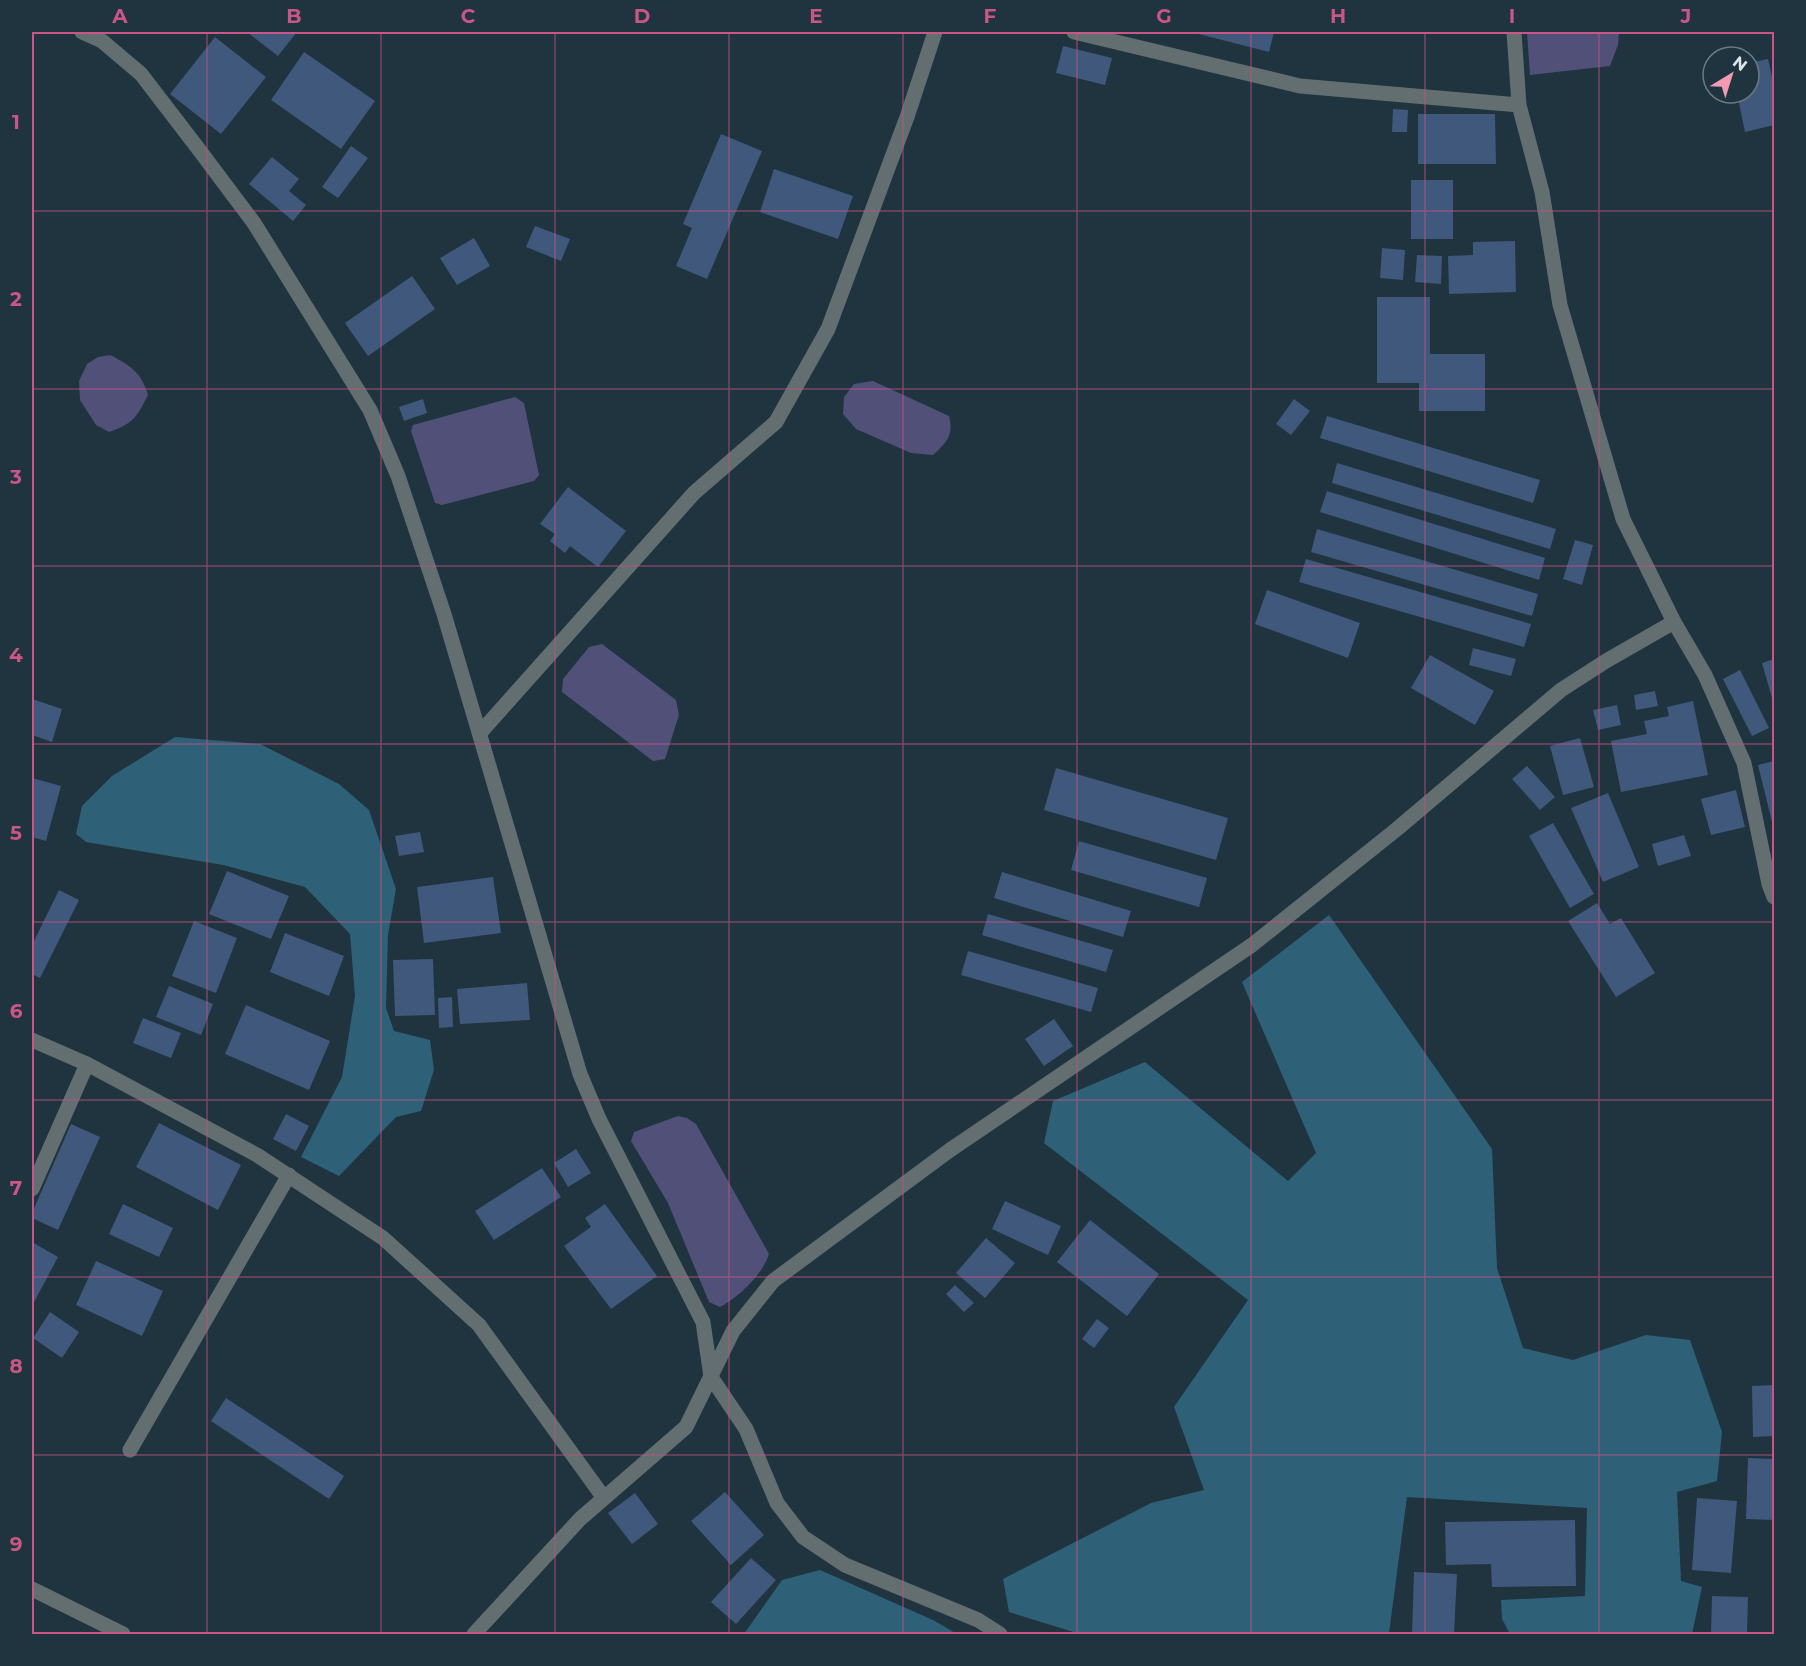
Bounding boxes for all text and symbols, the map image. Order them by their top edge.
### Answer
text: A [111,4,128,28]
text: B [286,4,302,28]
text: C [461,4,476,28]
text: D [634,4,650,28]
text: E [809,4,823,28]
text: F [984,4,997,28]
text: G [1156,4,1172,28]
text: H [1330,4,1346,28]
text: I [1509,4,1515,28]
text: J [1680,4,1691,28]
north arrow [1701,45,1761,105]
text: N [1729,52,1751,75]
text: 1 [12,110,20,134]
text: 2 [10,287,22,311]
text: 3 [9,465,22,489]
text: 4 [9,643,23,667]
text: 5 [10,821,22,845]
text: 6 [10,999,23,1023]
text: 7 [10,1176,22,1200]
text: 8 [9,1354,23,1378]
text: 9 [10,1532,22,1556]

